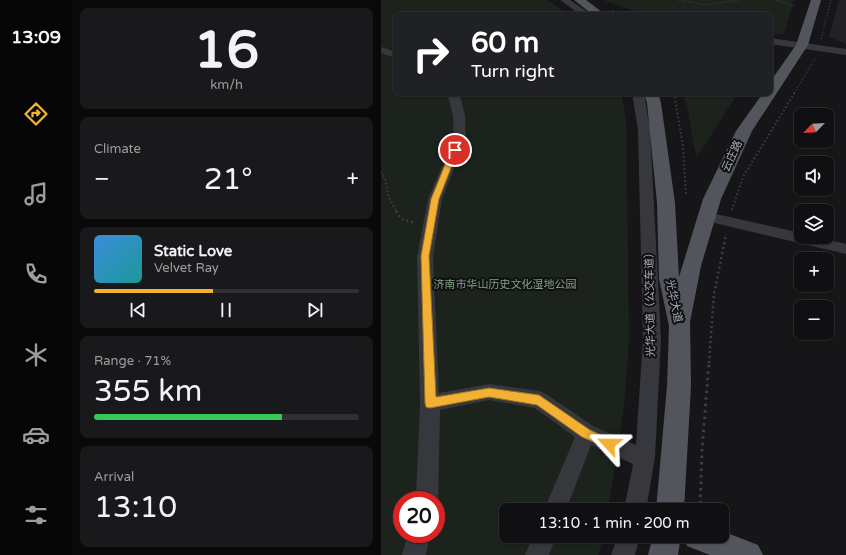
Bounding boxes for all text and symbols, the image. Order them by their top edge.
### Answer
text: 16 [194,19,259,82]
text: 13:09 [11,26,61,48]
text: 60 m [471,26,539,60]
icon: right [405,28,457,80]
text: Turn right [471,60,555,82]
text: km/h [210,77,243,93]
icon: directions [22,100,50,128]
north arrow [794,108,834,148]
map controls [794,108,834,340]
pin [438,133,472,167]
street label: 云庄路 [719,138,745,174]
icon: arrive [444,139,466,161]
text: Climate [94,141,141,157]
button: sound [794,156,834,196]
text: 21° [204,161,253,198]
text: − [94,166,110,192]
text: + [347,166,359,192]
icon: music [22,180,50,208]
button: layers [794,204,834,244]
text: Static Love [154,242,232,260]
street label: 光华大道（公交车道） [643,247,657,357]
button: + [794,252,834,292]
icon: phone [22,260,50,288]
text: Velvet Ray [154,260,219,276]
park label: 济南市华山历史文化湿地公园 [434,278,577,291]
street label: 光华大道 [663,278,685,324]
icon: previous [127,299,149,321]
icon: pause [215,299,237,321]
icon: next [304,299,326,321]
button: − [794,300,834,340]
icon: climate [22,341,50,369]
text: Range · 71% [94,353,171,369]
text: 355 km [94,373,202,410]
icon: car [22,421,50,449]
position arrow [588,423,630,465]
text: Arrival [94,469,134,485]
text: 13:10 [94,489,177,526]
speed limit sign: 20 [393,491,445,543]
icon: filters [22,501,50,529]
text: 13:10 · 1 min · 200 m [539,514,689,532]

